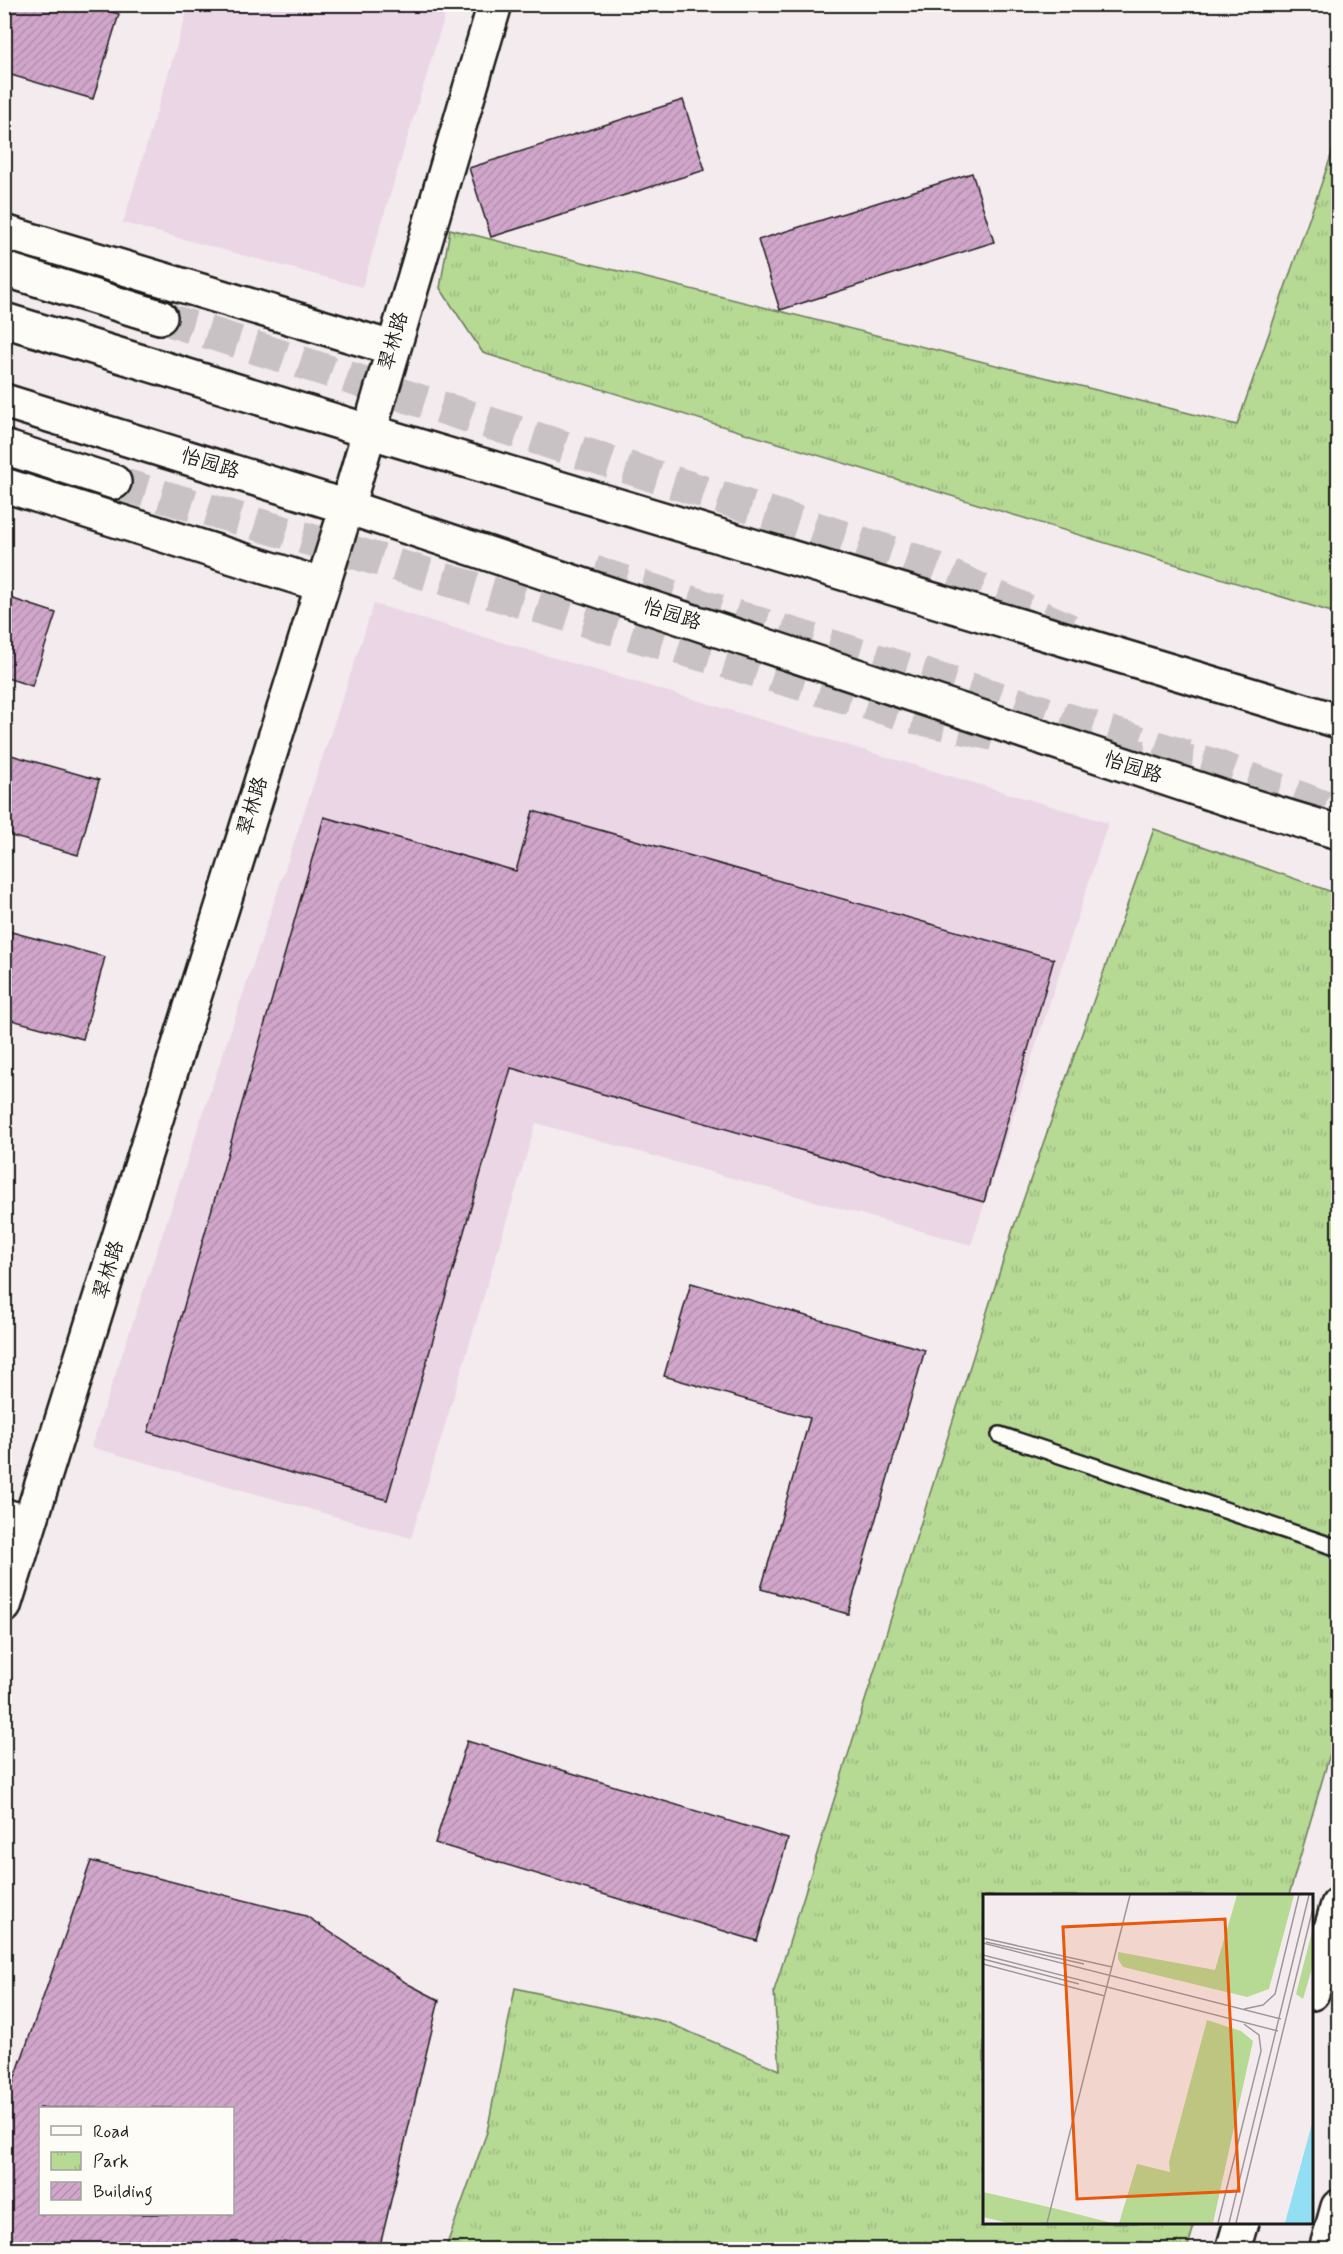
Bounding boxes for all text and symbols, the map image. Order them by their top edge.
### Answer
street label: 翠林路 [373,307,416,374]
street label: 怡园路 [177,442,244,486]
street label: 怡园路 [639,593,706,637]
street label: 怡园路 [1100,746,1167,790]
street label: 翠林路 [231,772,275,839]
street label: 翠林路 [87,1236,131,1303]
inset map [983,1894,1313,2224]
legend [39,2107,234,2215]
text: Road [93,2120,129,2144]
text: Park [93,2150,129,2174]
text: Building [93,2180,153,2206]

